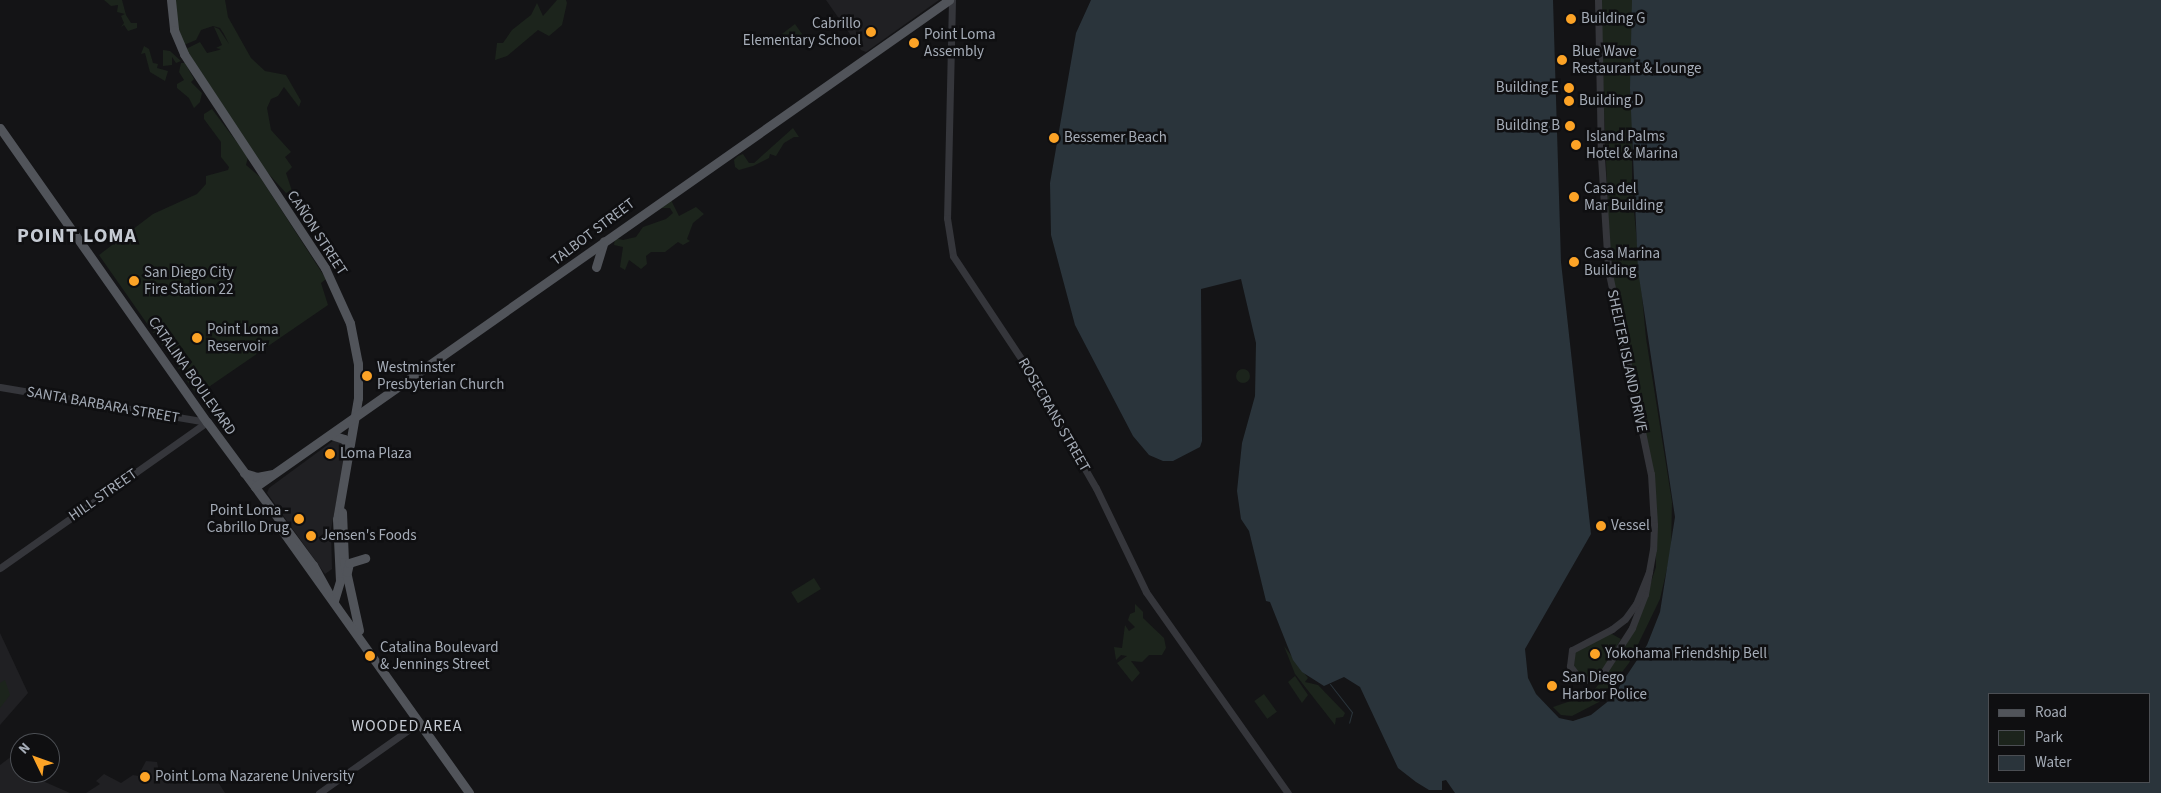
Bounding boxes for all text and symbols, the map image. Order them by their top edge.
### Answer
place label: Building G [1581,10,1646,28]
marker: Building G [1565,13,1577,25]
place label: Cabrillo Elementary School [743,14,861,49]
place label: Point Loma Assembly [924,25,995,60]
marker: Cabrillo Elementary School [865,26,877,38]
marker: Point Loma Assembly [908,37,920,49]
place label: Blue Wave Restaurant & Lounge [1572,42,1702,77]
marker: Blue Wave Restaurant & Lounge [1556,54,1568,66]
place label: Building E [1496,79,1559,97]
marker: Building E [1563,82,1575,94]
place label: Building D [1579,92,1643,110]
marker: Building D [1563,95,1575,107]
place label: Building B [1496,117,1560,135]
marker: Building B [1564,120,1576,132]
place label: Island Palms Hotel & Marina [1586,127,1678,162]
place label: Bessemer Beach [1064,129,1167,147]
marker: Bessemer Beach [1048,132,1060,144]
marker: Island Palms Hotel & Marina [1570,139,1582,151]
place label: Casa del Mar Building [1584,179,1663,214]
street label: CAÑON STREET [283,187,351,279]
marker: Casa del Mar Building [1568,191,1580,203]
street label: TALBOT STREET [547,195,639,269]
district label: POINT LOMA [16,224,138,248]
place label: Casa Marina Building [1584,244,1660,279]
marker: Casa Marina Building [1568,256,1580,268]
place label: San Diego City Fire Station 22 [144,263,234,298]
marker: San Diego City Fire Station 22 [128,275,140,287]
street label: SHELTER ISLAND DRIVE [1603,288,1651,434]
street label: CATALINA BOULEVARD [144,313,240,439]
place label: Point Loma Reservoir [207,320,278,355]
marker: Point Loma Reservoir [191,332,203,344]
street label: ROSECRANS STREET [1014,355,1094,475]
place label: Westminster Presbyterian Church [377,358,504,393]
marker: Westminster Presbyterian Church [361,370,373,382]
street label: SANTA BARBARA STREET [25,383,181,427]
place label: Loma Plaza [340,445,412,463]
marker: Loma Plaza [324,448,336,460]
street label: HILL STREET [65,465,141,525]
place label: Point Loma - Cabrillo Drug [207,501,289,536]
marker: Point Loma - Cabrillo Drug [293,513,305,525]
place label: Vessel [1611,517,1650,535]
marker: Vessel [1595,520,1607,532]
place label: Jensen's Foods [321,527,417,545]
marker: Jensen's Foods [305,530,317,542]
place label: Catalina Boulevard & Jennings Street [380,638,499,673]
place label: Yokohama Friendship Bell [1605,645,1767,663]
marker: Yokohama Friendship Bell [1589,648,1601,660]
marker: Catalina Boulevard & Jennings Street [364,650,376,662]
place label: San Diego Harbor Police [1562,668,1647,703]
marker: San Diego Harbor Police [1546,680,1558,692]
legend [1988,693,2151,783]
text: Road [2035,702,2067,723]
district label: WOODED AREA [350,716,464,736]
text: Park [2035,727,2063,748]
north arrow [10,733,60,783]
text: N [14,738,35,759]
text: Water [2035,752,2071,773]
place label: Point Loma Nazarene University [155,768,355,786]
marker: Point Loma Nazarene University [139,771,151,783]

